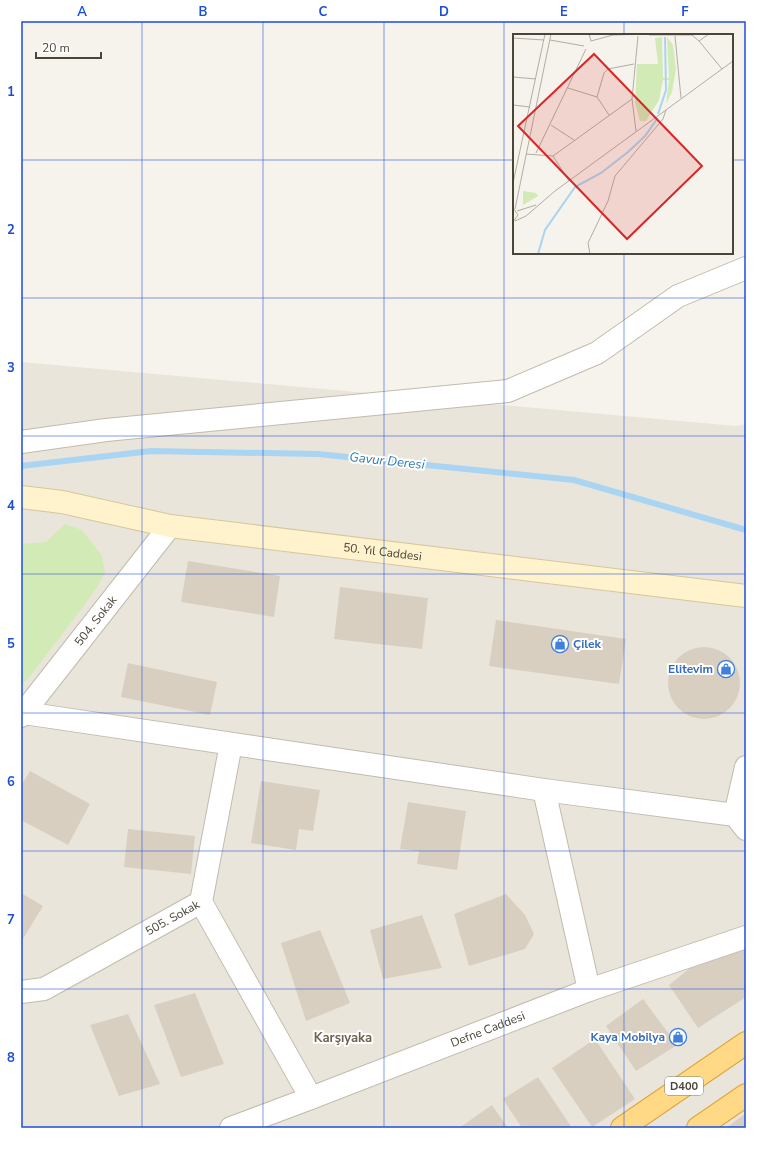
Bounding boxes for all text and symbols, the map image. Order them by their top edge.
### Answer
text: A [77,3,87,21]
text: B [199,3,208,21]
text: C [319,3,328,21]
text: D [439,3,449,21]
text: E [560,3,568,21]
text: F [681,3,689,21]
scale bar [36,34,101,60]
inset map [513,34,733,254]
text: 20 m [42,40,70,56]
text: 1 [7,83,15,101]
text: 2 [7,221,15,239]
text: 3 [7,359,15,377]
water label: Gavur Deresi [348,448,426,474]
text: 4 [7,497,15,515]
street label: 50. Yıl Caddesi [342,539,423,565]
street label: 504. Sokak [71,592,121,649]
shop icon: Çilek [550,634,570,654]
text: 5 [7,635,15,653]
place label: Çilek [573,636,601,652]
shop icon: Elitevim [716,659,736,679]
place label: Elitevim [668,661,713,677]
text: 6 [7,773,15,791]
street label: 505. Sokak [142,896,203,939]
text: 7 [7,911,15,929]
street label: Defne Caddesi [448,1008,527,1051]
shop icon: Kaya Mobilya [668,1027,688,1047]
district label: Karşıyaka [314,1029,372,1047]
place label: Kaya Mobilya [591,1029,665,1045]
text: 8 [7,1049,15,1067]
road number: D400 [665,1077,703,1095]

